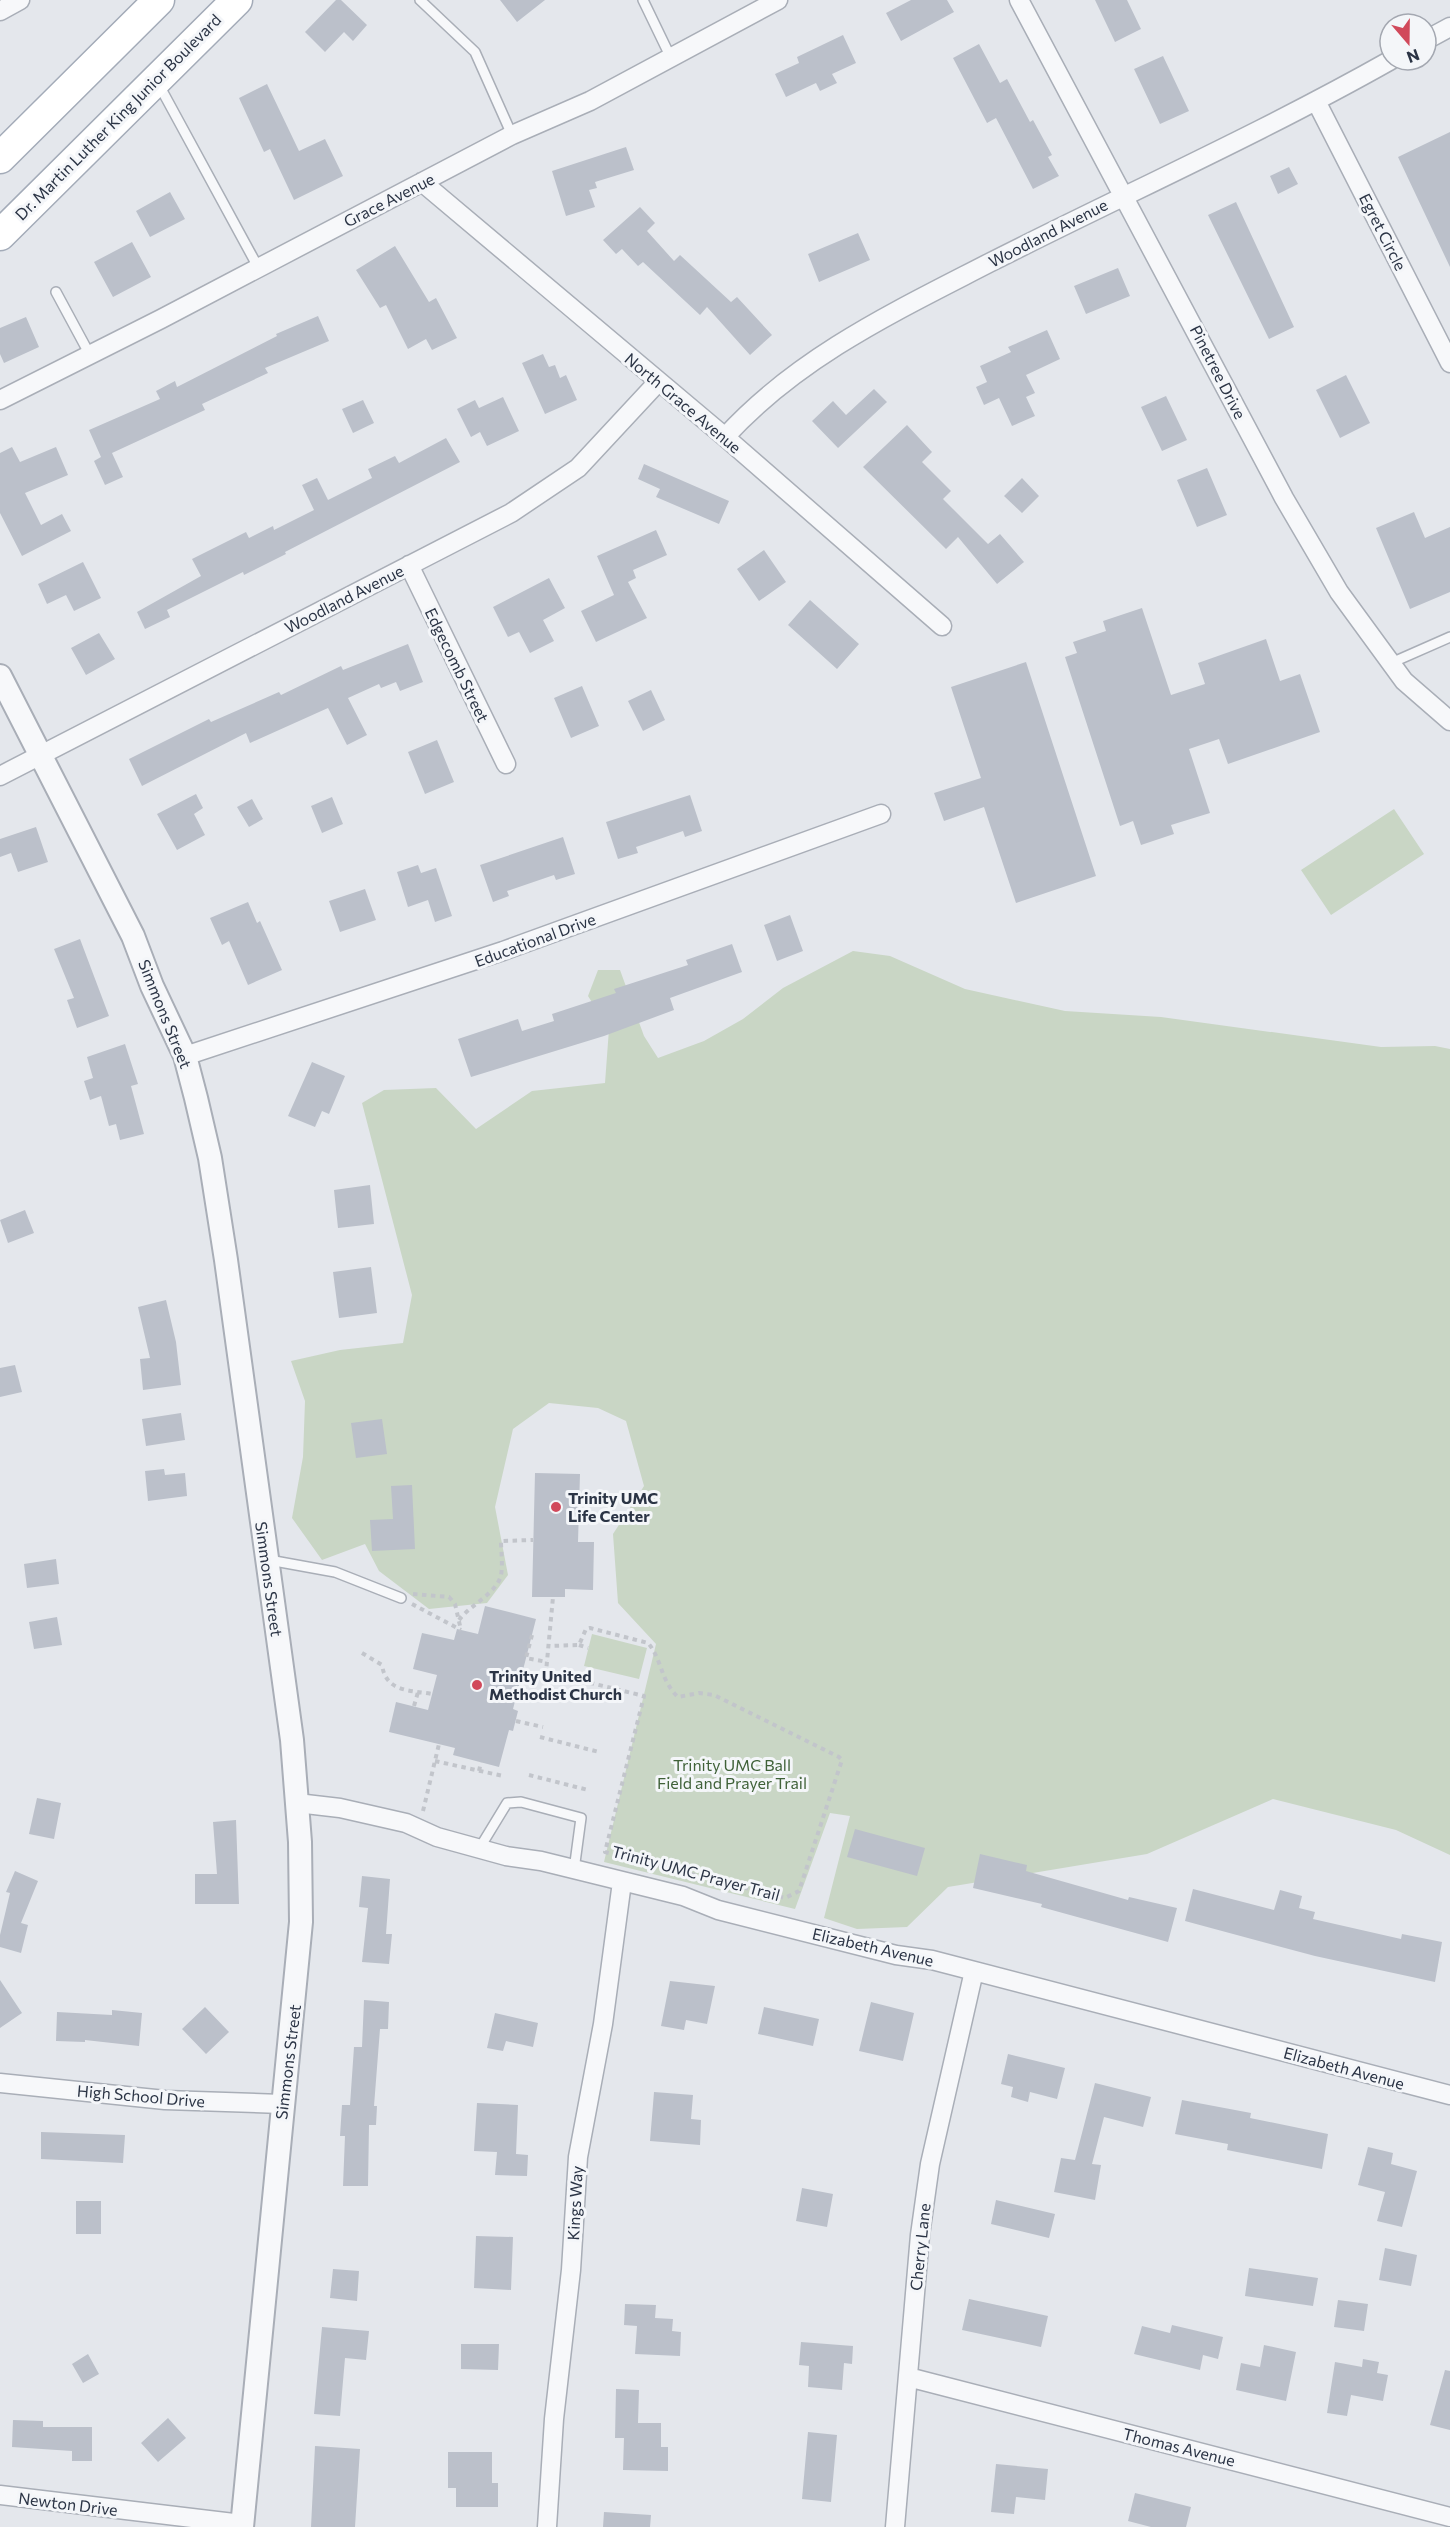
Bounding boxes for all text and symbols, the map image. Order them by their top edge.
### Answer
street label: Dr. Martin Luther King Junior Boulevard [11,10,225,224]
north arrow [1378,12,1438,72]
text: N [1404,46,1422,68]
street label: Grace Avenue [340,169,437,231]
street label: Egret Circle [1356,190,1411,273]
street label: Woodland Avenue [985,194,1110,271]
street label: Pinetree Drive [1187,322,1250,422]
street label: North Grace Avenue [621,348,745,457]
street label: Woodland Avenue [281,560,406,637]
street label: Edgecomb Street [422,604,494,725]
street label: Educational Drive [472,909,598,970]
street label: Simmons Street [135,957,196,1071]
place label: Trinity UMC Life Center [568,1488,658,1525]
marker: Trinity UMC Life Center [549,1500,563,1514]
street label: Simmons Street [252,1520,287,1638]
place label: Trinity United Methodist Church [489,1666,622,1703]
marker: Trinity United Methodist Church [470,1678,484,1692]
park label: Trinity UMC Ball Field and Prayer Trail [657,1755,807,1792]
street label: Trinity UMC Prayer Trail [610,1841,782,1904]
street label: Elizabeth Avenue [811,1923,936,1970]
street label: Simmons Street [271,2003,304,2121]
street label: Elizabeth Avenue [1282,2042,1406,2093]
street label: High School Drive [76,2080,206,2111]
street label: Kings Way [563,2165,586,2241]
street label: Cherry Lane [905,2202,934,2292]
street label: Thomas Avenue [1121,2423,1237,2470]
street label: Newton Drive [17,2488,119,2519]

